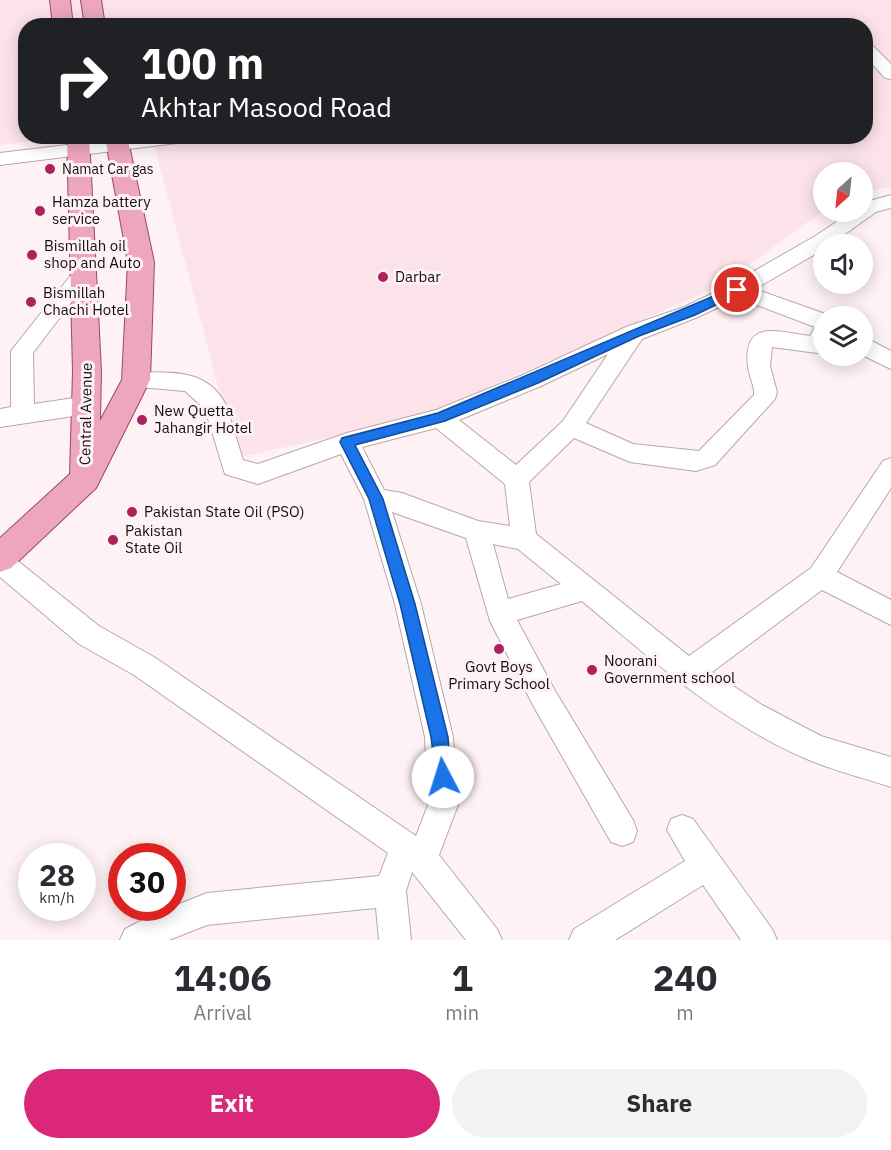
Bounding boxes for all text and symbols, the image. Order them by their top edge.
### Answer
text: 100 m [141,36,264,91]
icon: right [42,42,120,120]
text: Akhtar Masood Road [141,89,392,124]
place label: Namat Car gas [62,160,154,178]
marker: Namat Car gas [43,162,57,176]
north arrow [813,162,873,222]
map controls [813,162,873,366]
place label: Hamza battery service [52,192,151,228]
marker: Hamza battery service [33,204,47,218]
button: sound [813,234,873,294]
place label: Bismillah oil shop and Auto [44,236,141,272]
marker: Bismillah oil shop and Auto [25,248,39,262]
pin [711,264,762,315]
place label: Darbar [395,267,441,286]
marker: Darbar [376,270,390,284]
icon: arrive [720,273,753,306]
place label: Bismillah Chachi Hotel [43,283,129,319]
marker: Bismillah Chachi Hotel [24,295,38,309]
button: layers [813,306,873,366]
street label: Central Avenue [75,363,96,465]
place label: New Quetta Jahangir Hotel [154,401,252,437]
marker: New Quetta Jahangir Hotel [135,413,149,427]
place label: Pakistan State Oil (PSO) [144,502,305,521]
marker: Pakistan State Oil (PSO) [125,505,139,519]
place label: Pakistan State Oil [125,521,183,557]
marker: Pakistan State Oil [106,533,120,547]
marker: Govt Boys Primary School [492,642,506,656]
place label: Noorani Government school [604,651,735,687]
place label: Govt Boys Primary School [448,657,550,693]
marker: Noorani Government school [585,663,599,677]
position arrow [411,745,475,809]
speed limit sign: 30 [108,843,186,921]
text: 28 [39,855,75,894]
text: km/h [39,888,75,907]
text: 14:06 [174,954,272,1001]
text: 1 [451,954,473,1001]
text: 240 [653,954,717,1001]
text: Arrival [194,999,252,1026]
text: min [445,999,479,1026]
text: m [676,999,694,1026]
button: Exit [24,1069,440,1138]
button: Share [452,1069,867,1138]

